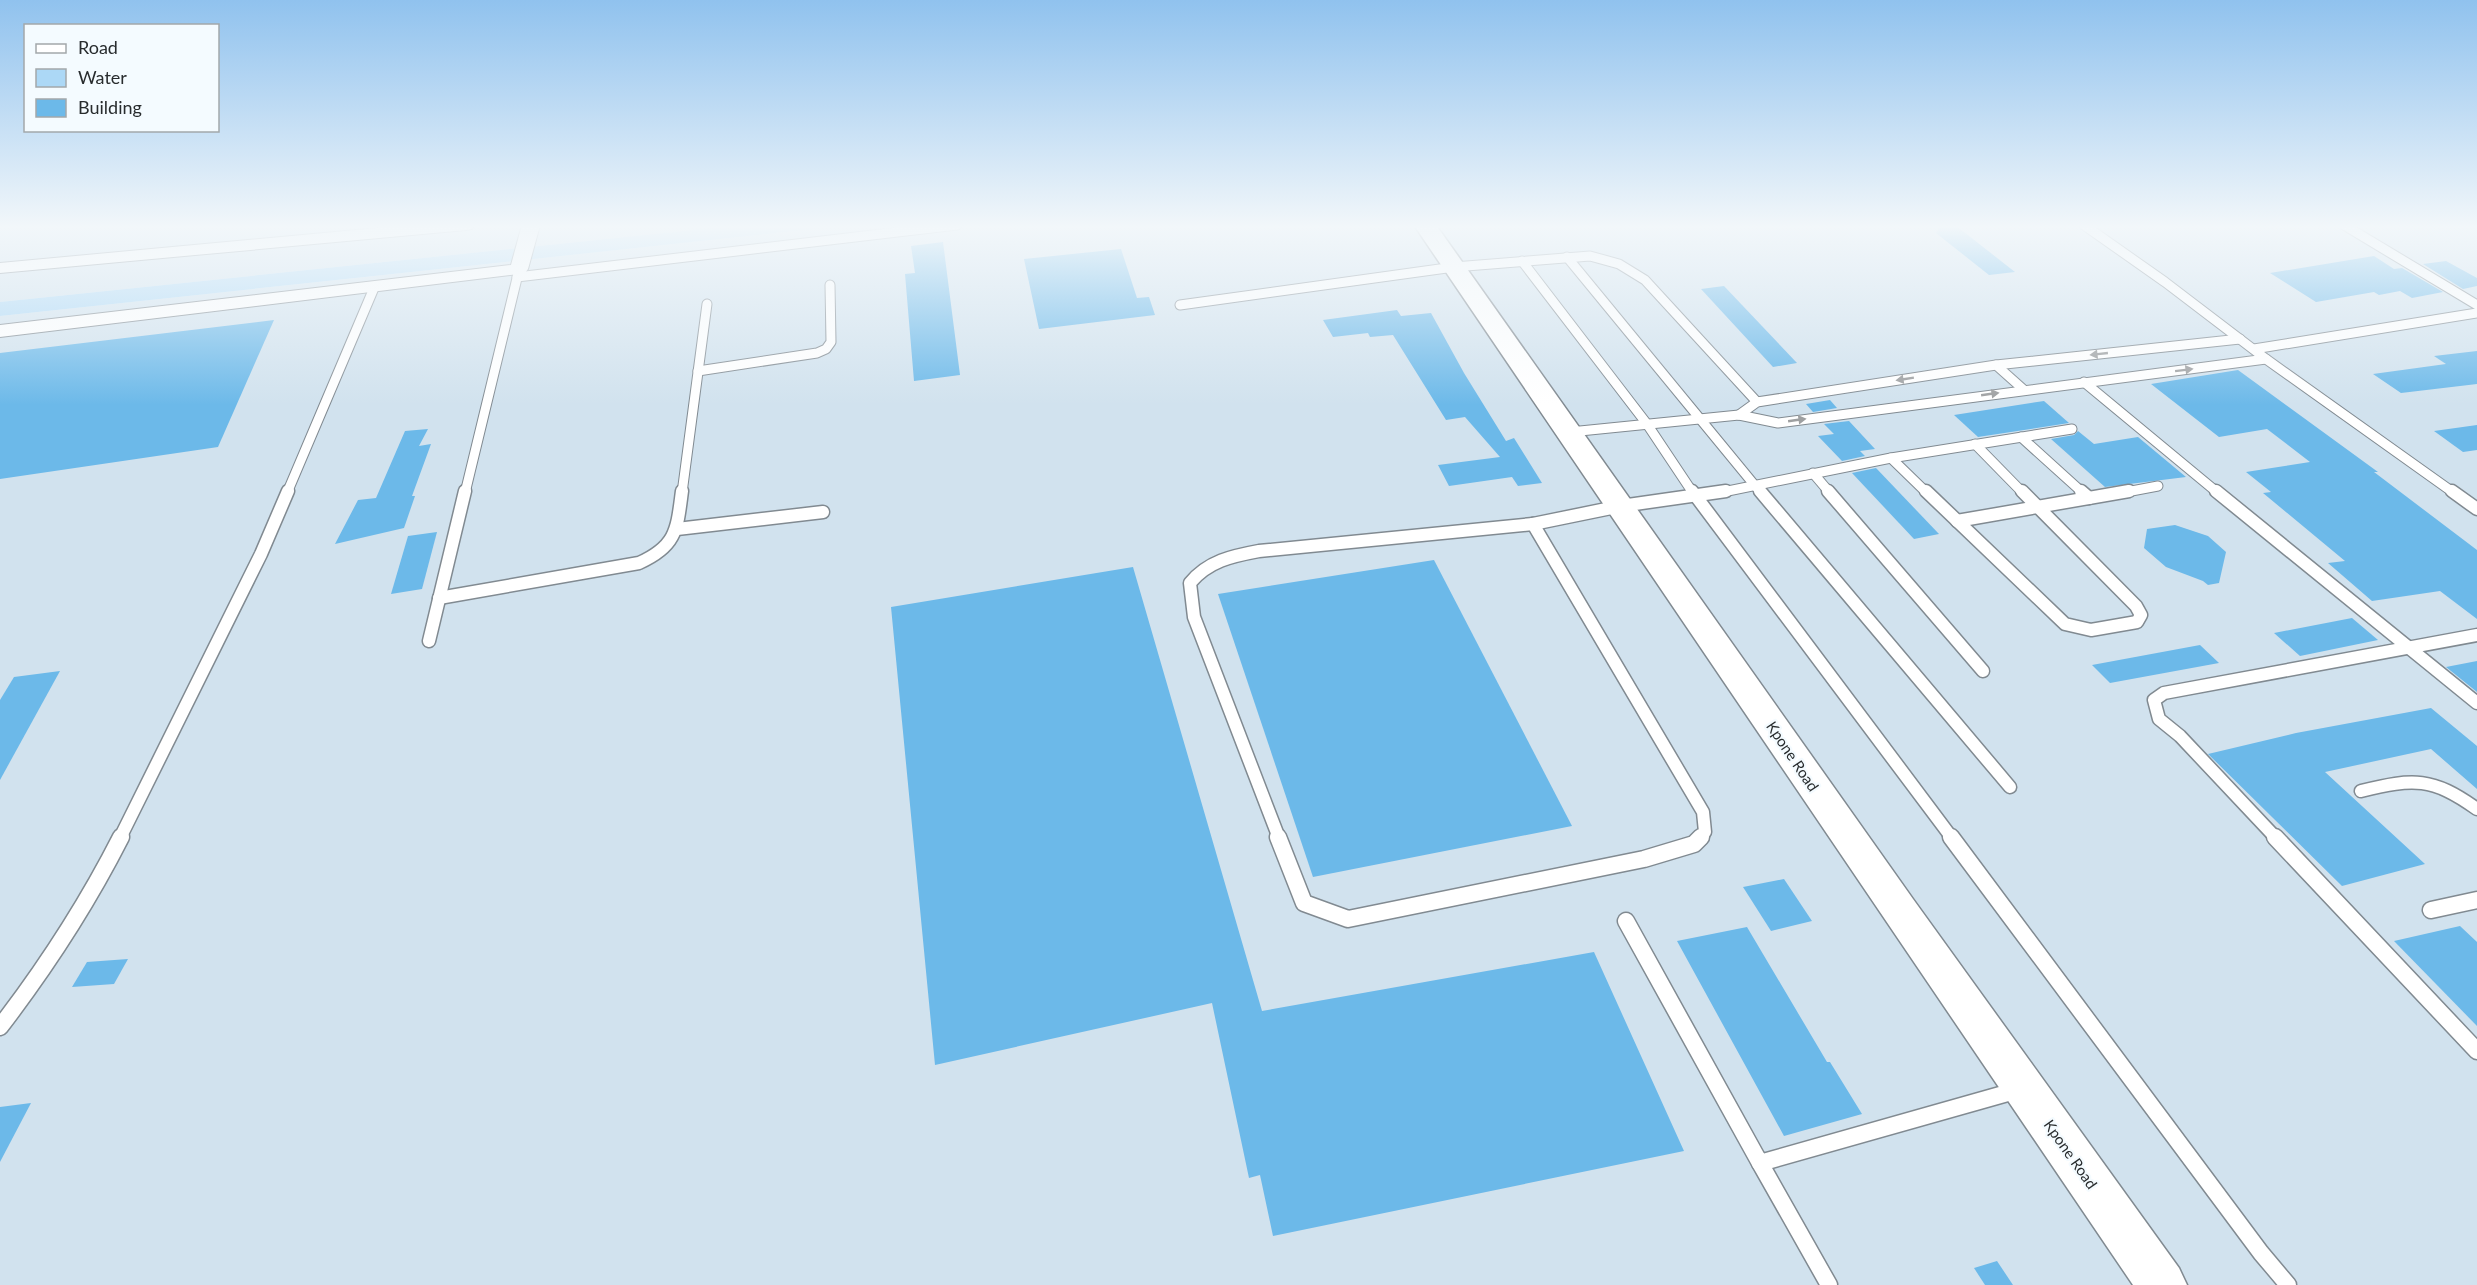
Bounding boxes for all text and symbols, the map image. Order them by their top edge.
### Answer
legend [24,24,219,132]
text: Road [78,36,118,58]
text: Water [78,66,127,88]
text: Building [78,96,142,118]
one-way arrow [2089,349,2108,359]
one-way arrow [2174,365,2193,374]
one-way arrow [1896,374,1915,383]
one-way arrow [1981,390,2000,399]
one-way arrow [1787,416,1806,425]
street label: Kpone Road [1763,718,1823,794]
street label: Kpone Road [2041,1116,2101,1192]

